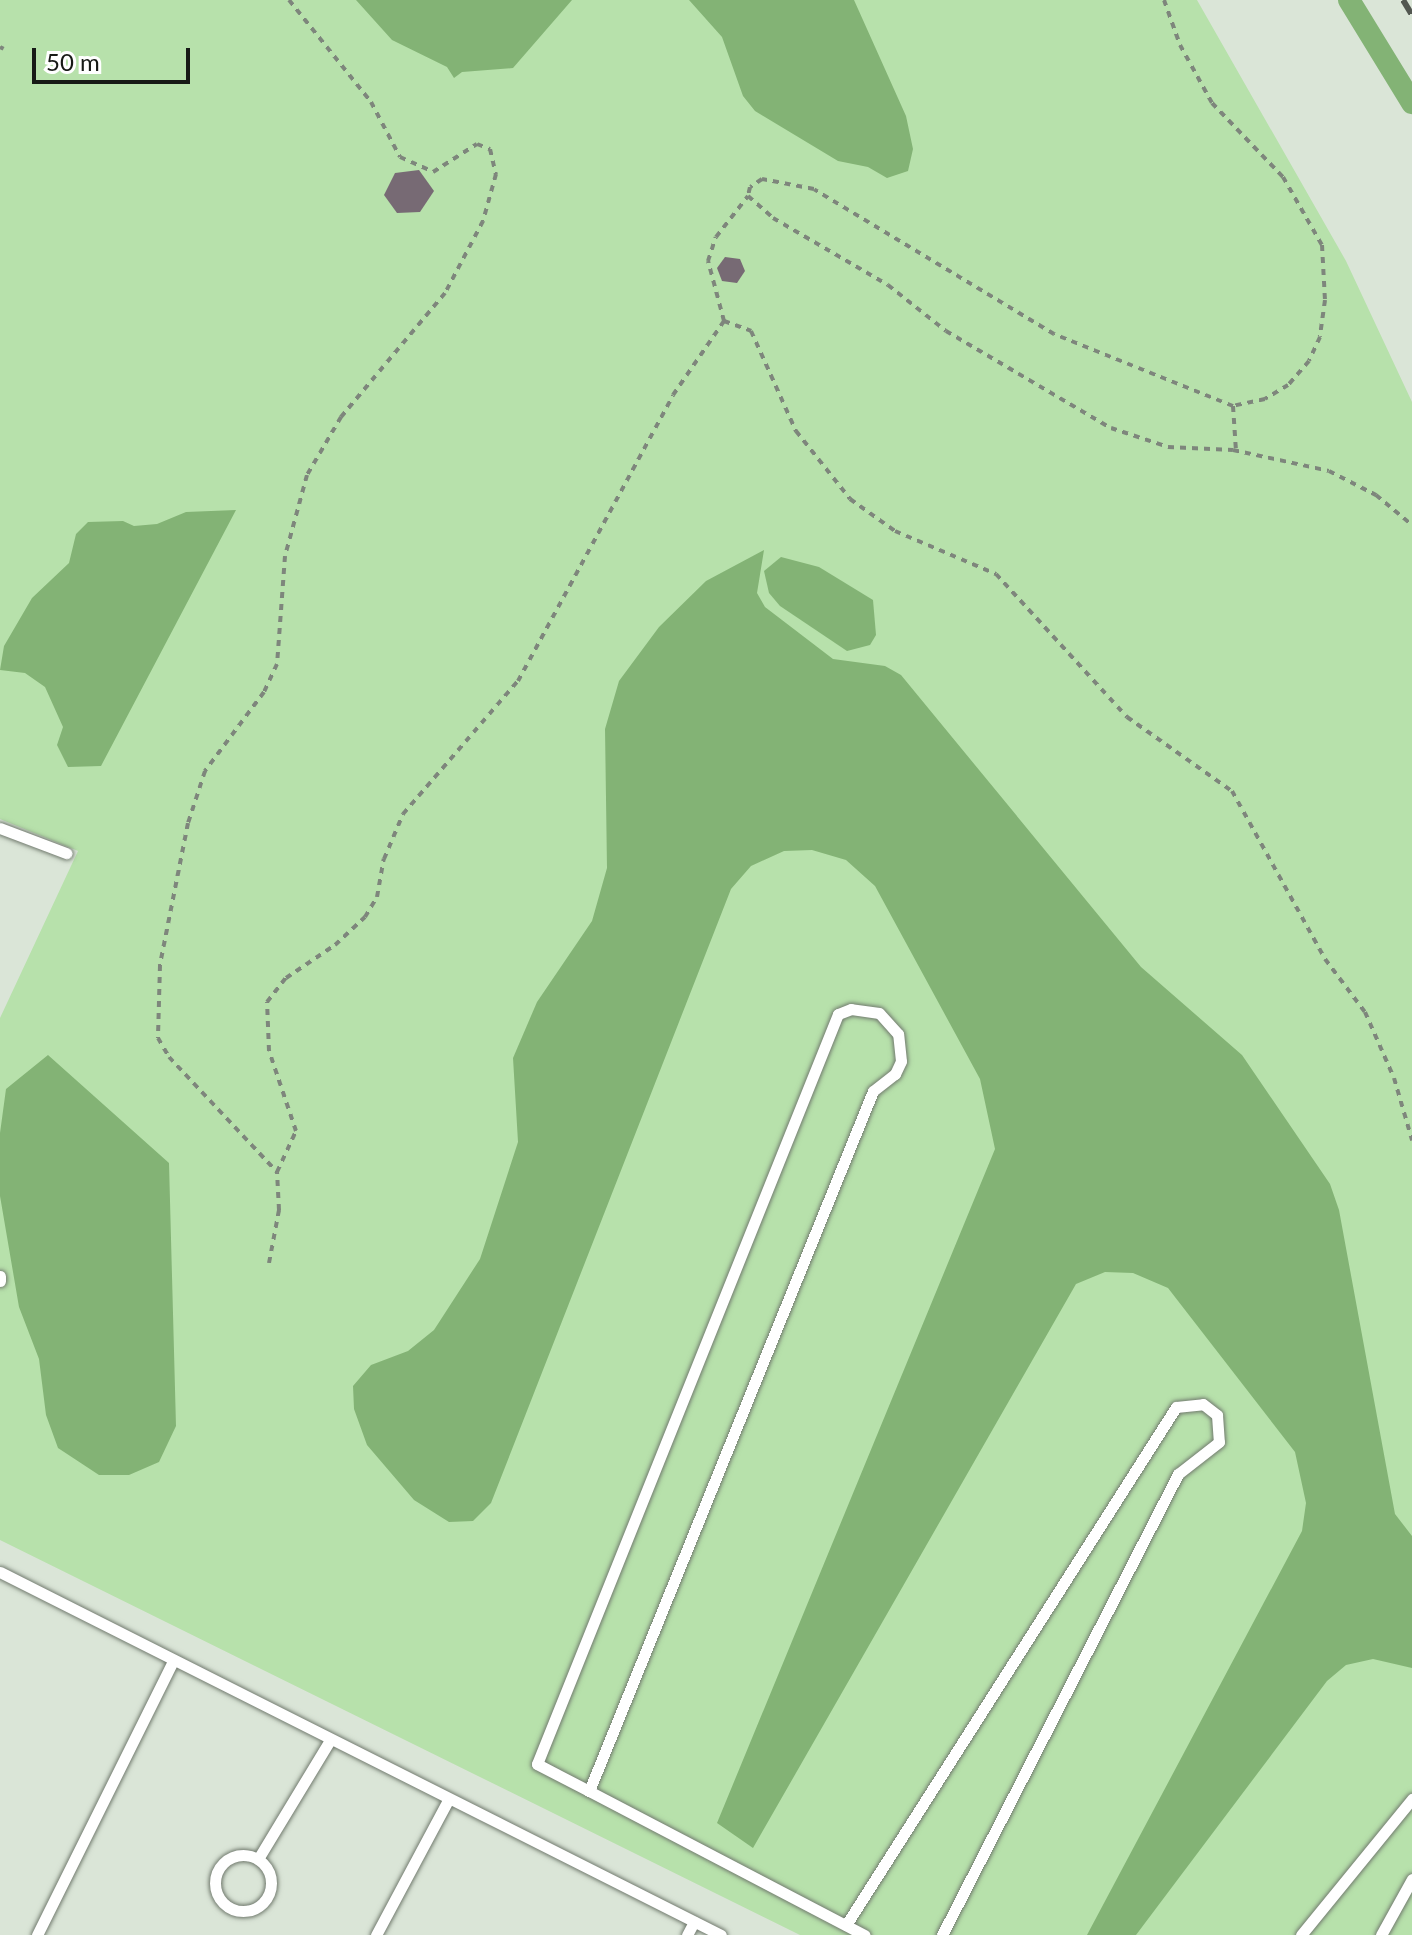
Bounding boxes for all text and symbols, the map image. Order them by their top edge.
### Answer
scale bar [36,32,194,82]
text: 50 m [46,47,100,76]

